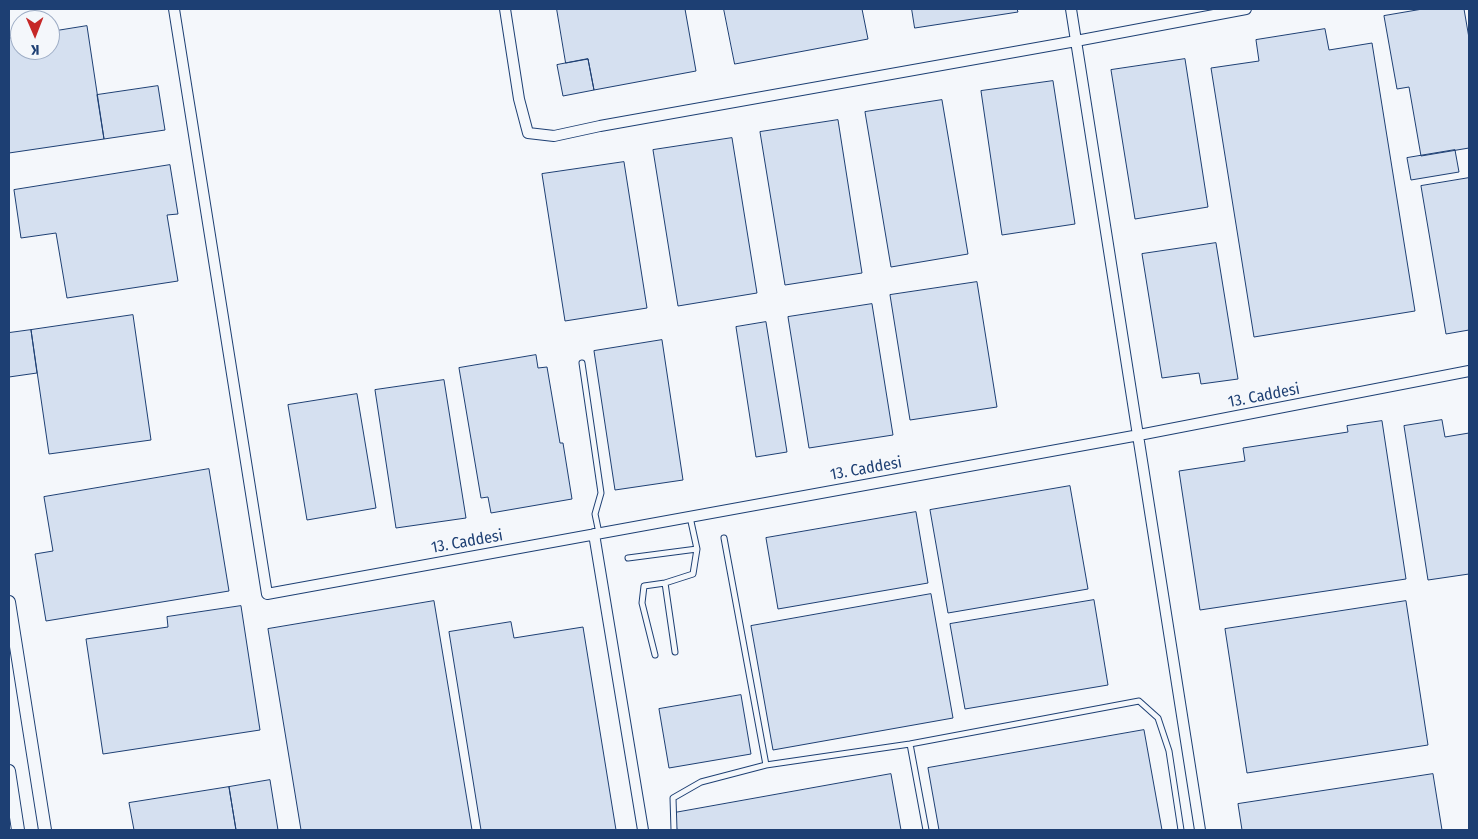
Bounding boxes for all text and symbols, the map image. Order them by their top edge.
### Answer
north arrow [10,10,60,60]
text: K [31,41,39,58]
street label: 13. Caddesi [1227,380,1301,412]
street label: 13. Caddesi [829,453,903,485]
street label: 13. Caddesi [430,526,504,558]

